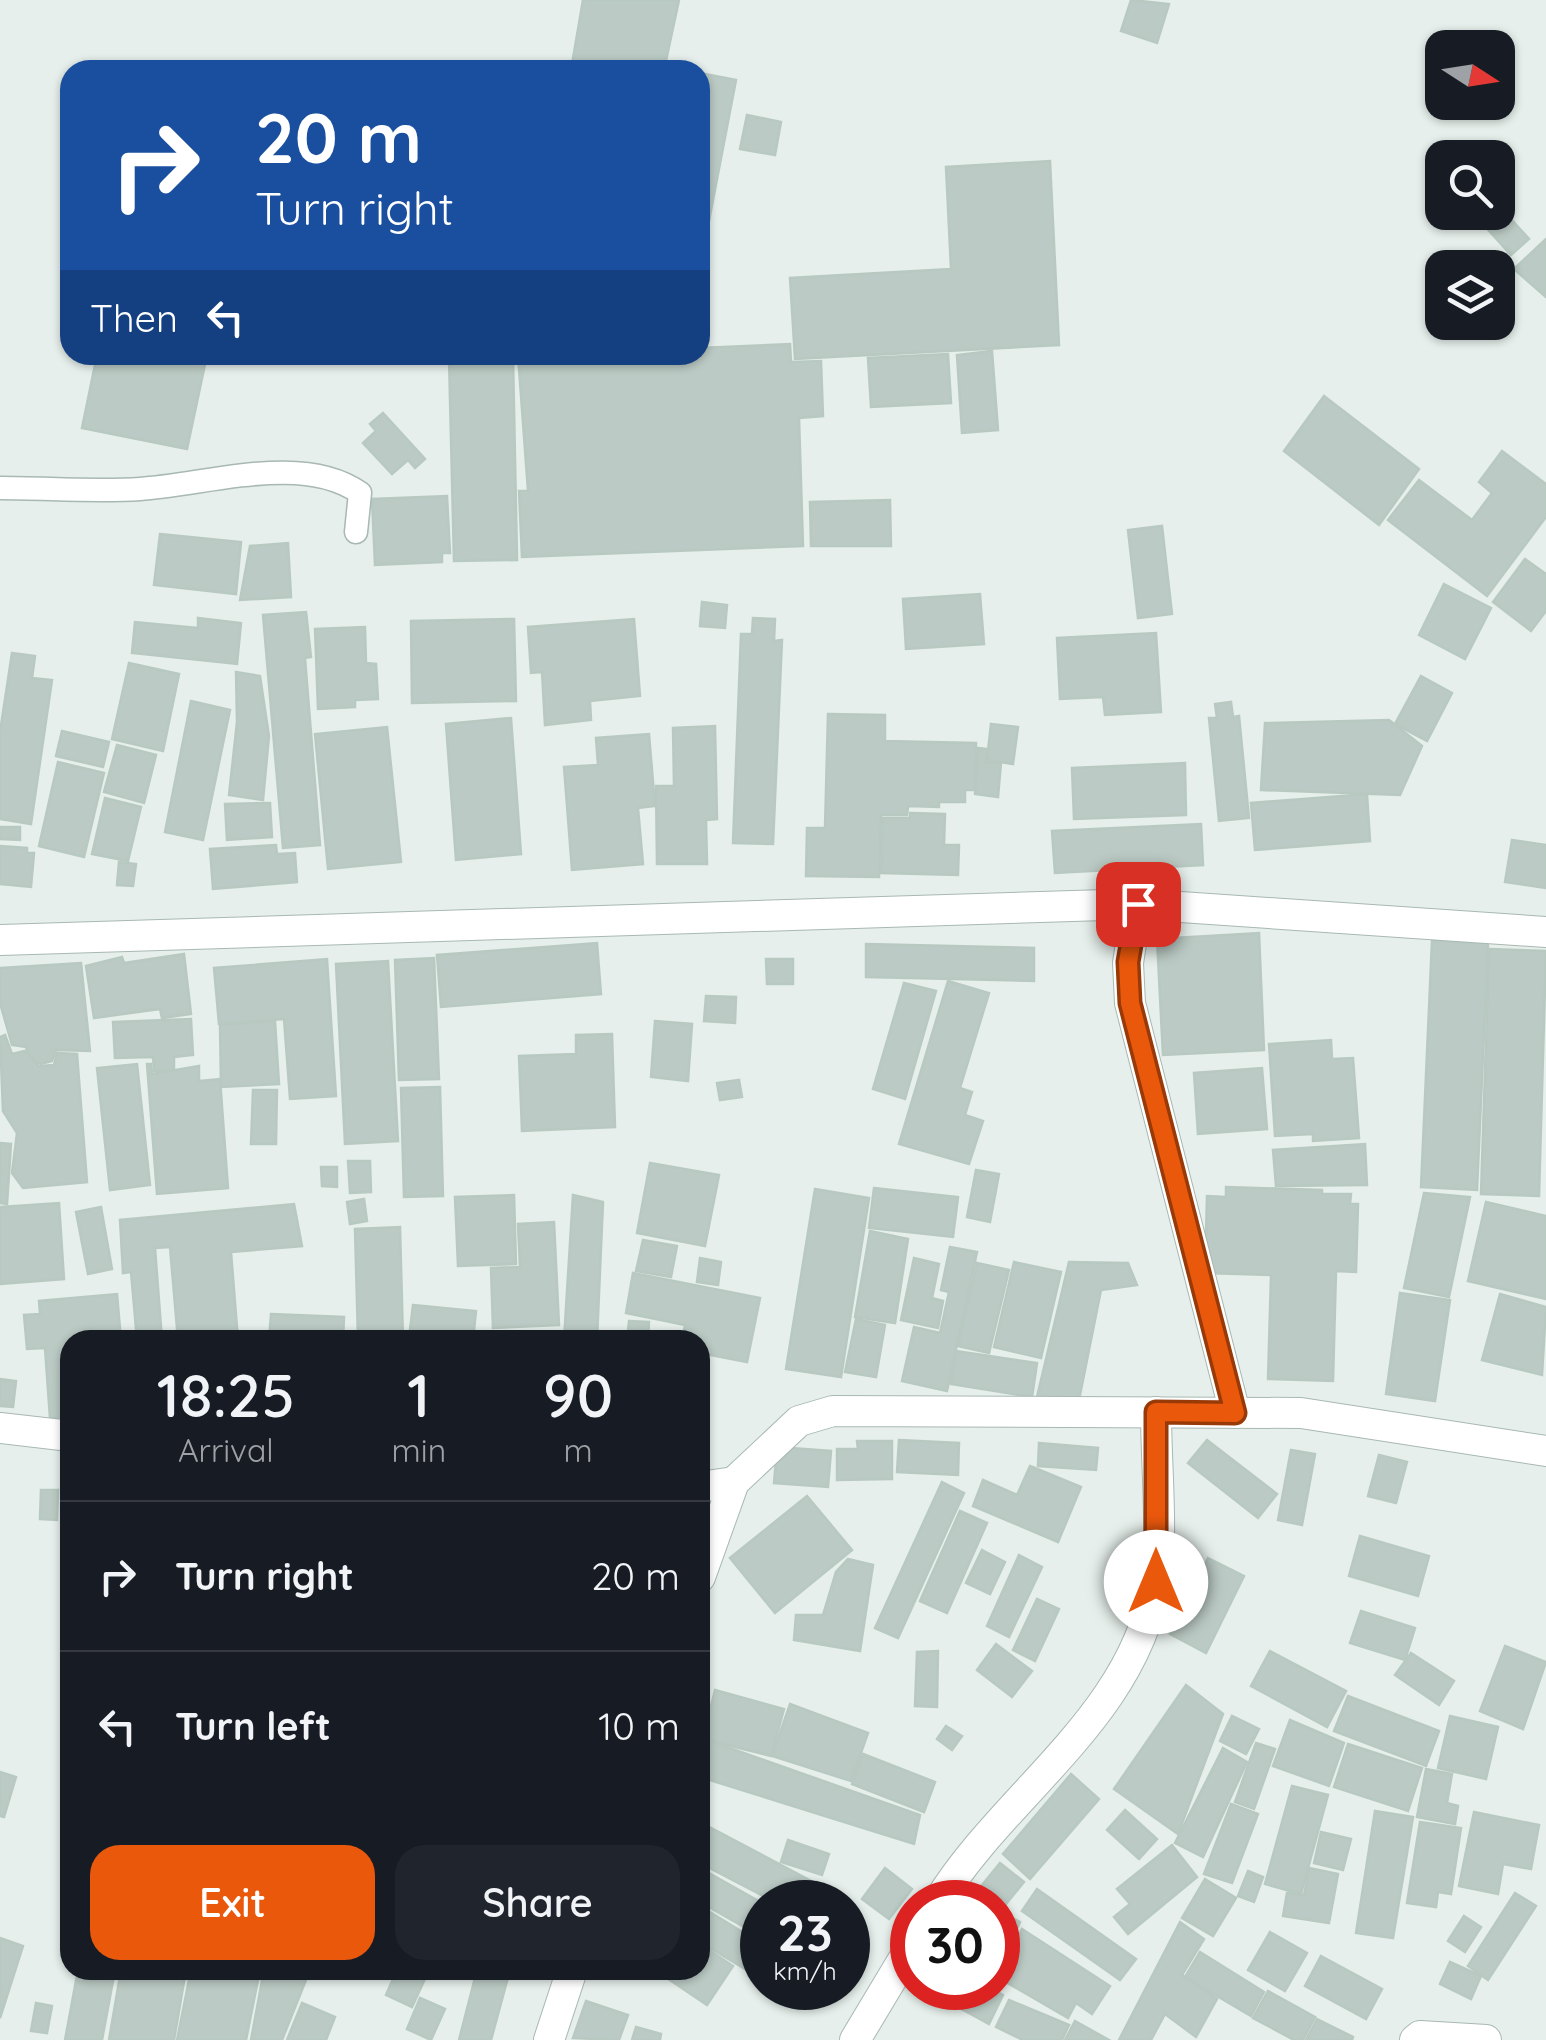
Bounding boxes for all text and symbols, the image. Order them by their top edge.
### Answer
north arrow [1425,30,1515,120]
map controls [1425,30,1515,340]
text: 20 m [255,93,422,181]
icon: right [90,100,220,230]
button: search [1425,140,1515,230]
text: Turn right [255,180,454,236]
button: layers [1425,250,1515,340]
icon: left [198,290,253,345]
text: Then [90,294,178,342]
pin [1096,862,1181,947]
icon: arrive [1111,877,1166,932]
text: 18:25 [157,1357,295,1432]
text: 1 [407,1357,430,1432]
text: 90 [543,1357,613,1432]
text: Arrival [178,1430,274,1470]
text: min [392,1430,446,1470]
text: m [563,1430,593,1470]
position arrow [1104,1530,1208,1634]
icon: right [90,1549,145,1604]
text: Turn right [175,1552,354,1600]
text: 20 m [591,1552,680,1600]
icon: left [90,1699,145,1754]
text: Turn left [175,1702,331,1750]
text: 10 m [598,1702,680,1750]
button: Exit [90,1845,375,1960]
button: Share [395,1845,680,1960]
speed limit sign: 30 [890,1880,1020,2010]
text: 23 [777,1901,833,1964]
text: km/h [773,1955,837,1986]

